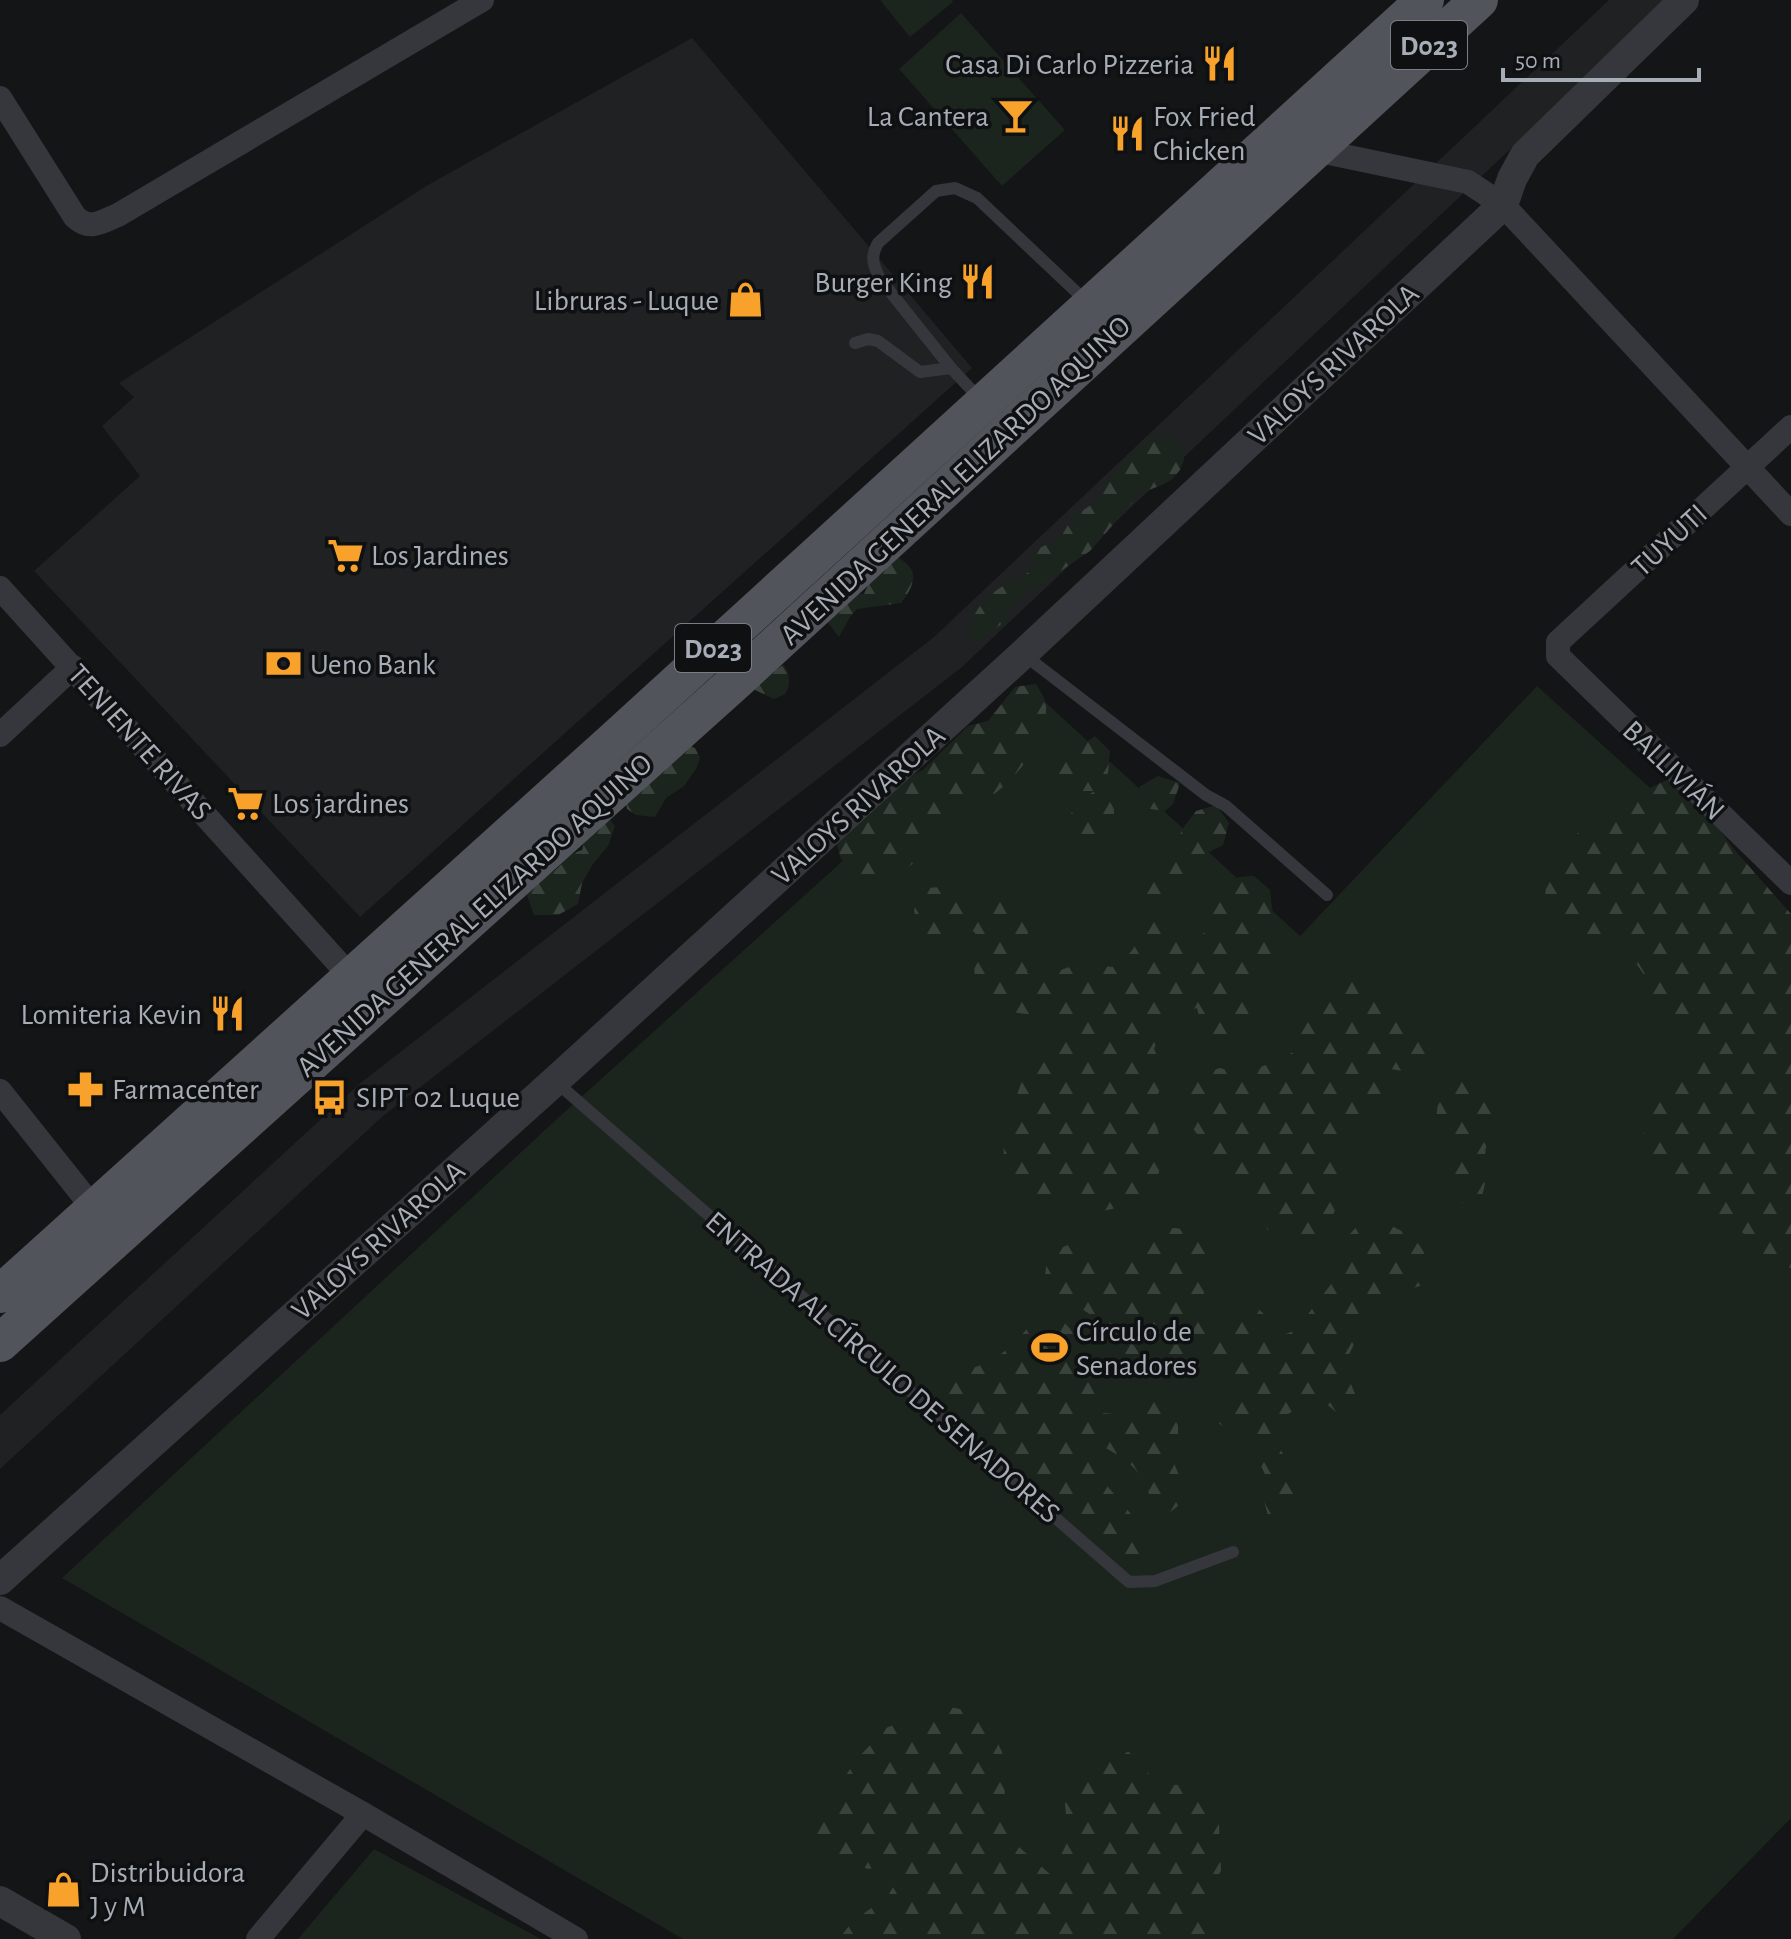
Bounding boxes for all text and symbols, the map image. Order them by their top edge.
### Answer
road number: D023 [1391,21,1467,69]
scale bar [1503,32,1699,82]
restaurant icon: Casa Di Carlo Pizzeria [1201,45,1239,83]
text: 50 m [1515,49,1561,73]
place label: Casa Di Carlo Pizzeria [945,50,1194,80]
bar icon: La Cantera [996,97,1034,135]
place label: La Cantera [867,102,989,132]
place label: Fox Fried Chicken [1153,102,1255,166]
restaurant icon: Fox Fried Chicken [1108,114,1146,152]
restaurant icon: Burger King [959,263,997,301]
place label: Burger King [814,268,952,298]
street label: VALOYS RIVAROLA [1243,278,1425,451]
shop icon: Libruras - Luque [726,281,764,319]
place label: Libruras - Luque [534,286,719,316]
street label: AVENIDA GENERAL ELIZARDO AQUINO [775,311,1137,651]
street label: TUYUTI [1626,499,1713,583]
supermarket icon: Los Jardines [326,536,364,574]
place label: Los Jardines [371,541,509,571]
road number: D023 [675,624,751,672]
bank icon: Ueno Bank [265,645,303,683]
place label: Ueno Bank [310,650,436,680]
street label: TENIENTE RIVAS [62,659,217,826]
street label: BALLIVIÁN [1617,714,1731,826]
street label: VALOYS RIVAROLA [766,721,951,891]
street label: AVENIDA GENERAL ELIZARDO AQUINO [291,748,658,1083]
supermarket icon: Los jardines [227,784,265,822]
place label: Los jardines [272,789,409,819]
restaurant icon: Lomiteria Kevin [209,995,247,1033]
place label: Lomiteria Kevin [21,1000,202,1030]
pharmacy icon: Farmacenter [67,1070,105,1108]
place label: Farmacenter [112,1075,259,1105]
bus stop icon: SIPT 02 Luque [311,1078,349,1116]
place label: SIPT 02 Luque [356,1083,520,1113]
street label: VALOYS RIVAROLA [286,1156,471,1326]
street label: ENTRADA AL CÍRCULO DE SENADORES [700,1205,1066,1529]
place label: Círculo de Senadores [1076,1317,1197,1381]
sports icon: Círculo de Senadores [1031,1329,1069,1367]
place label: Distribuidora J y M [90,1858,245,1922]
shop icon: Distribuidora J y M [45,1870,83,1908]

